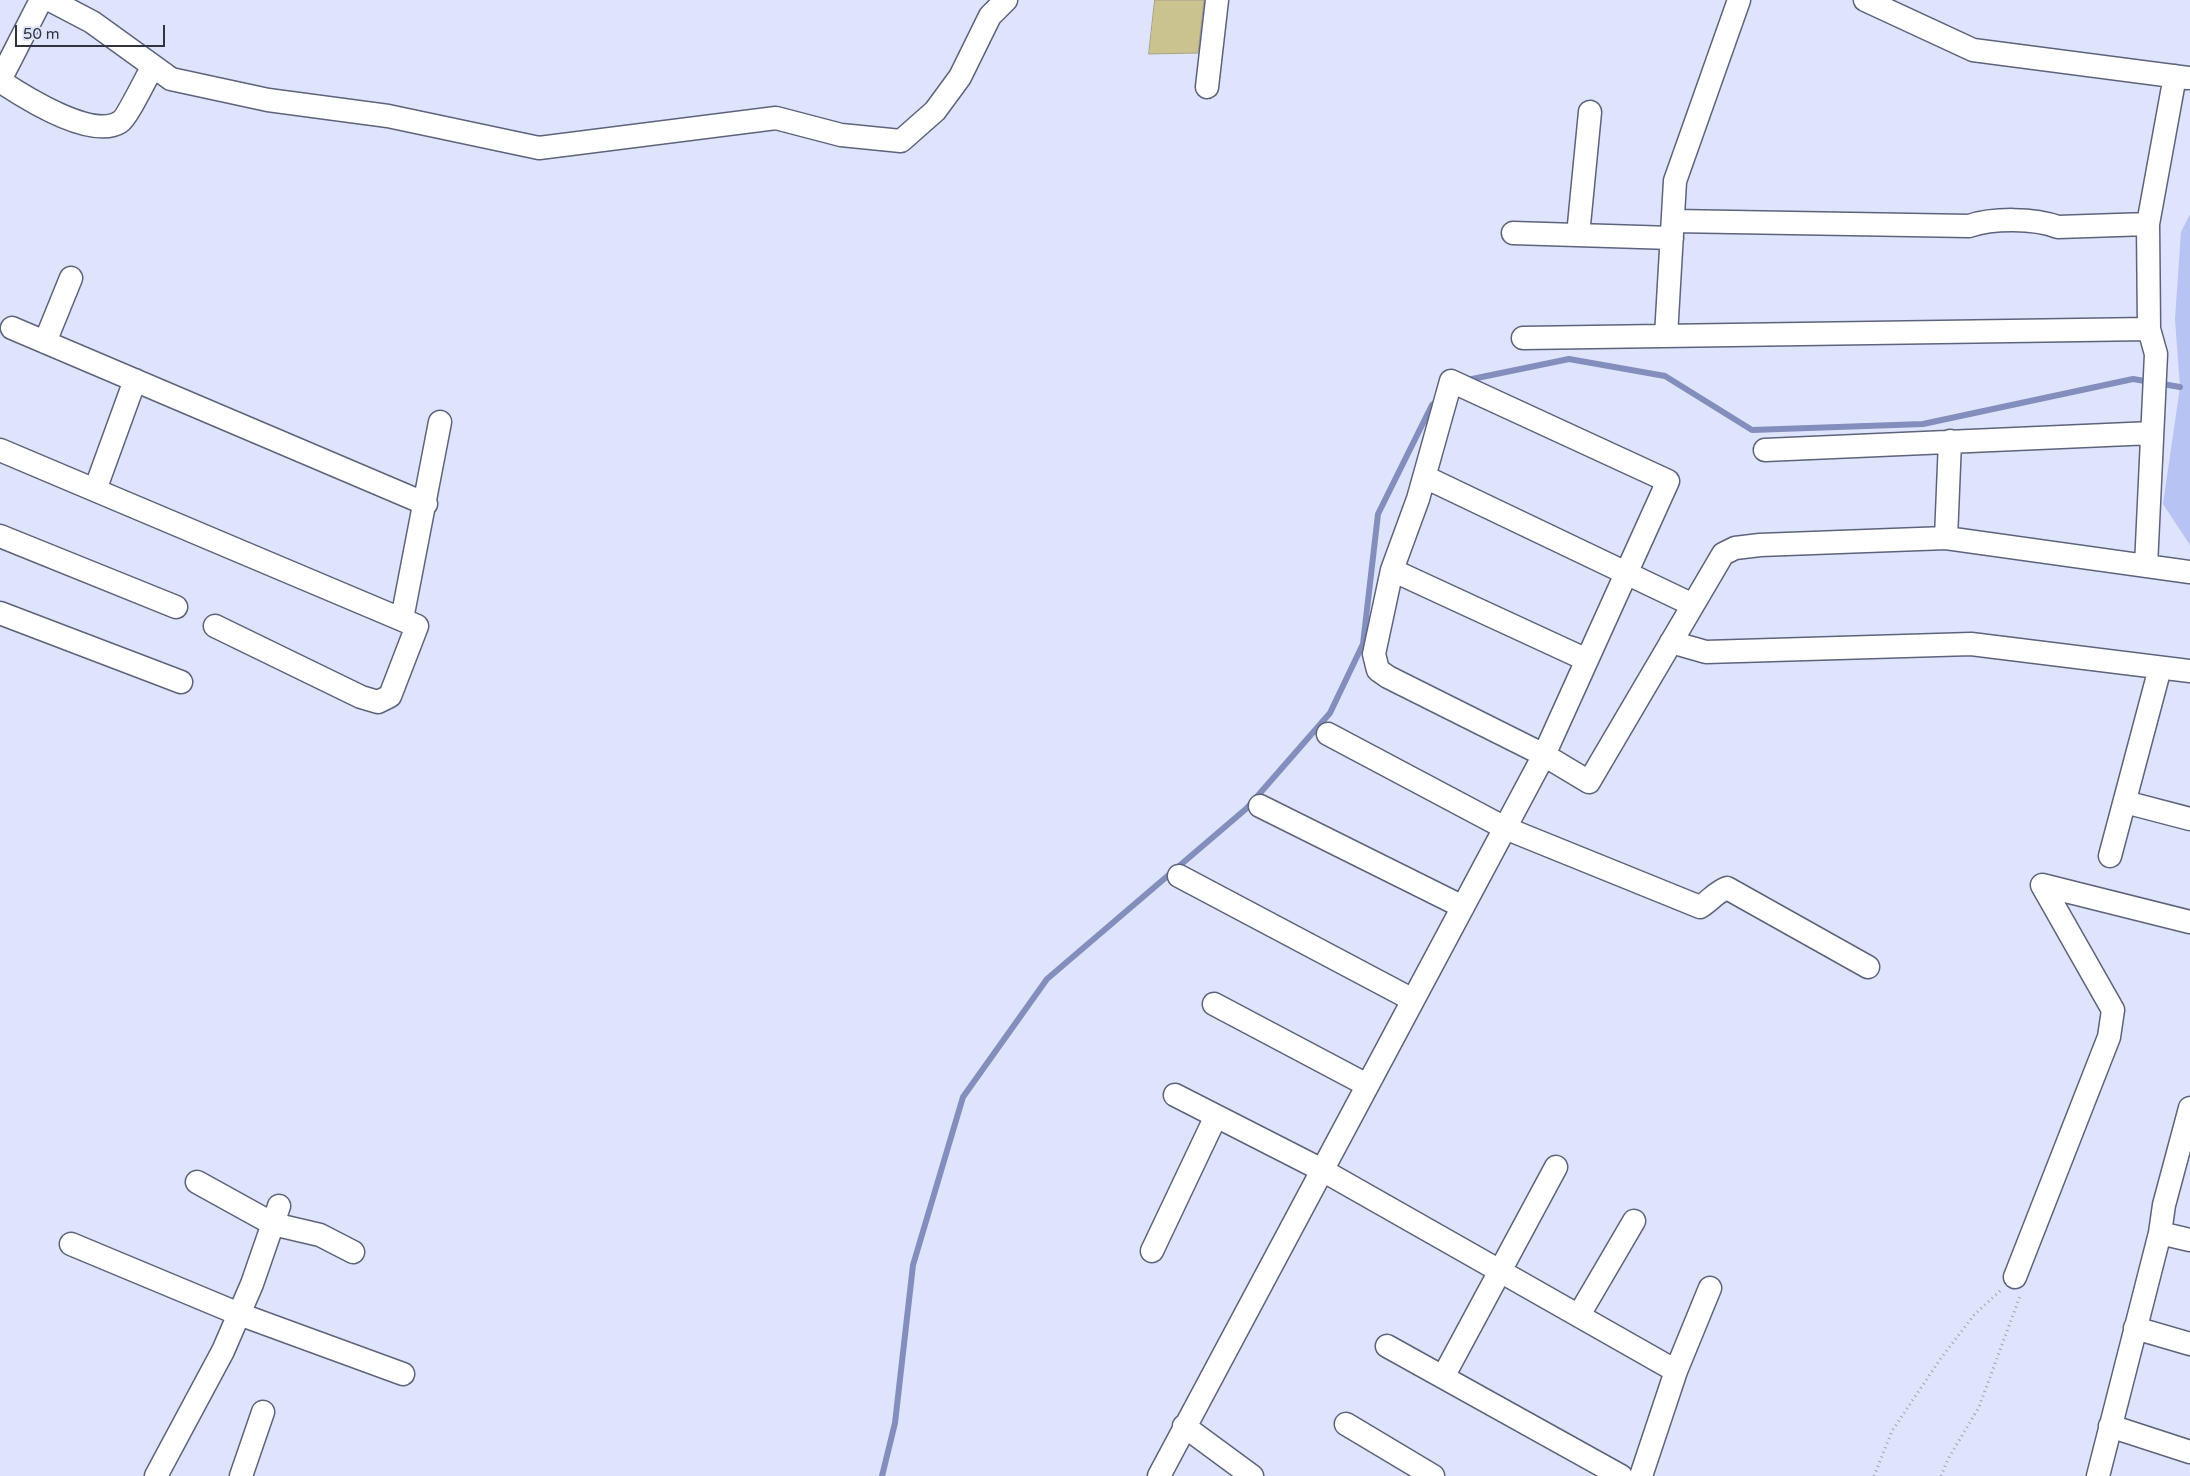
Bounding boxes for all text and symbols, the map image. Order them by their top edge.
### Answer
scale bar [18,15,168,47]
text: 50 m [23,25,60,43]

